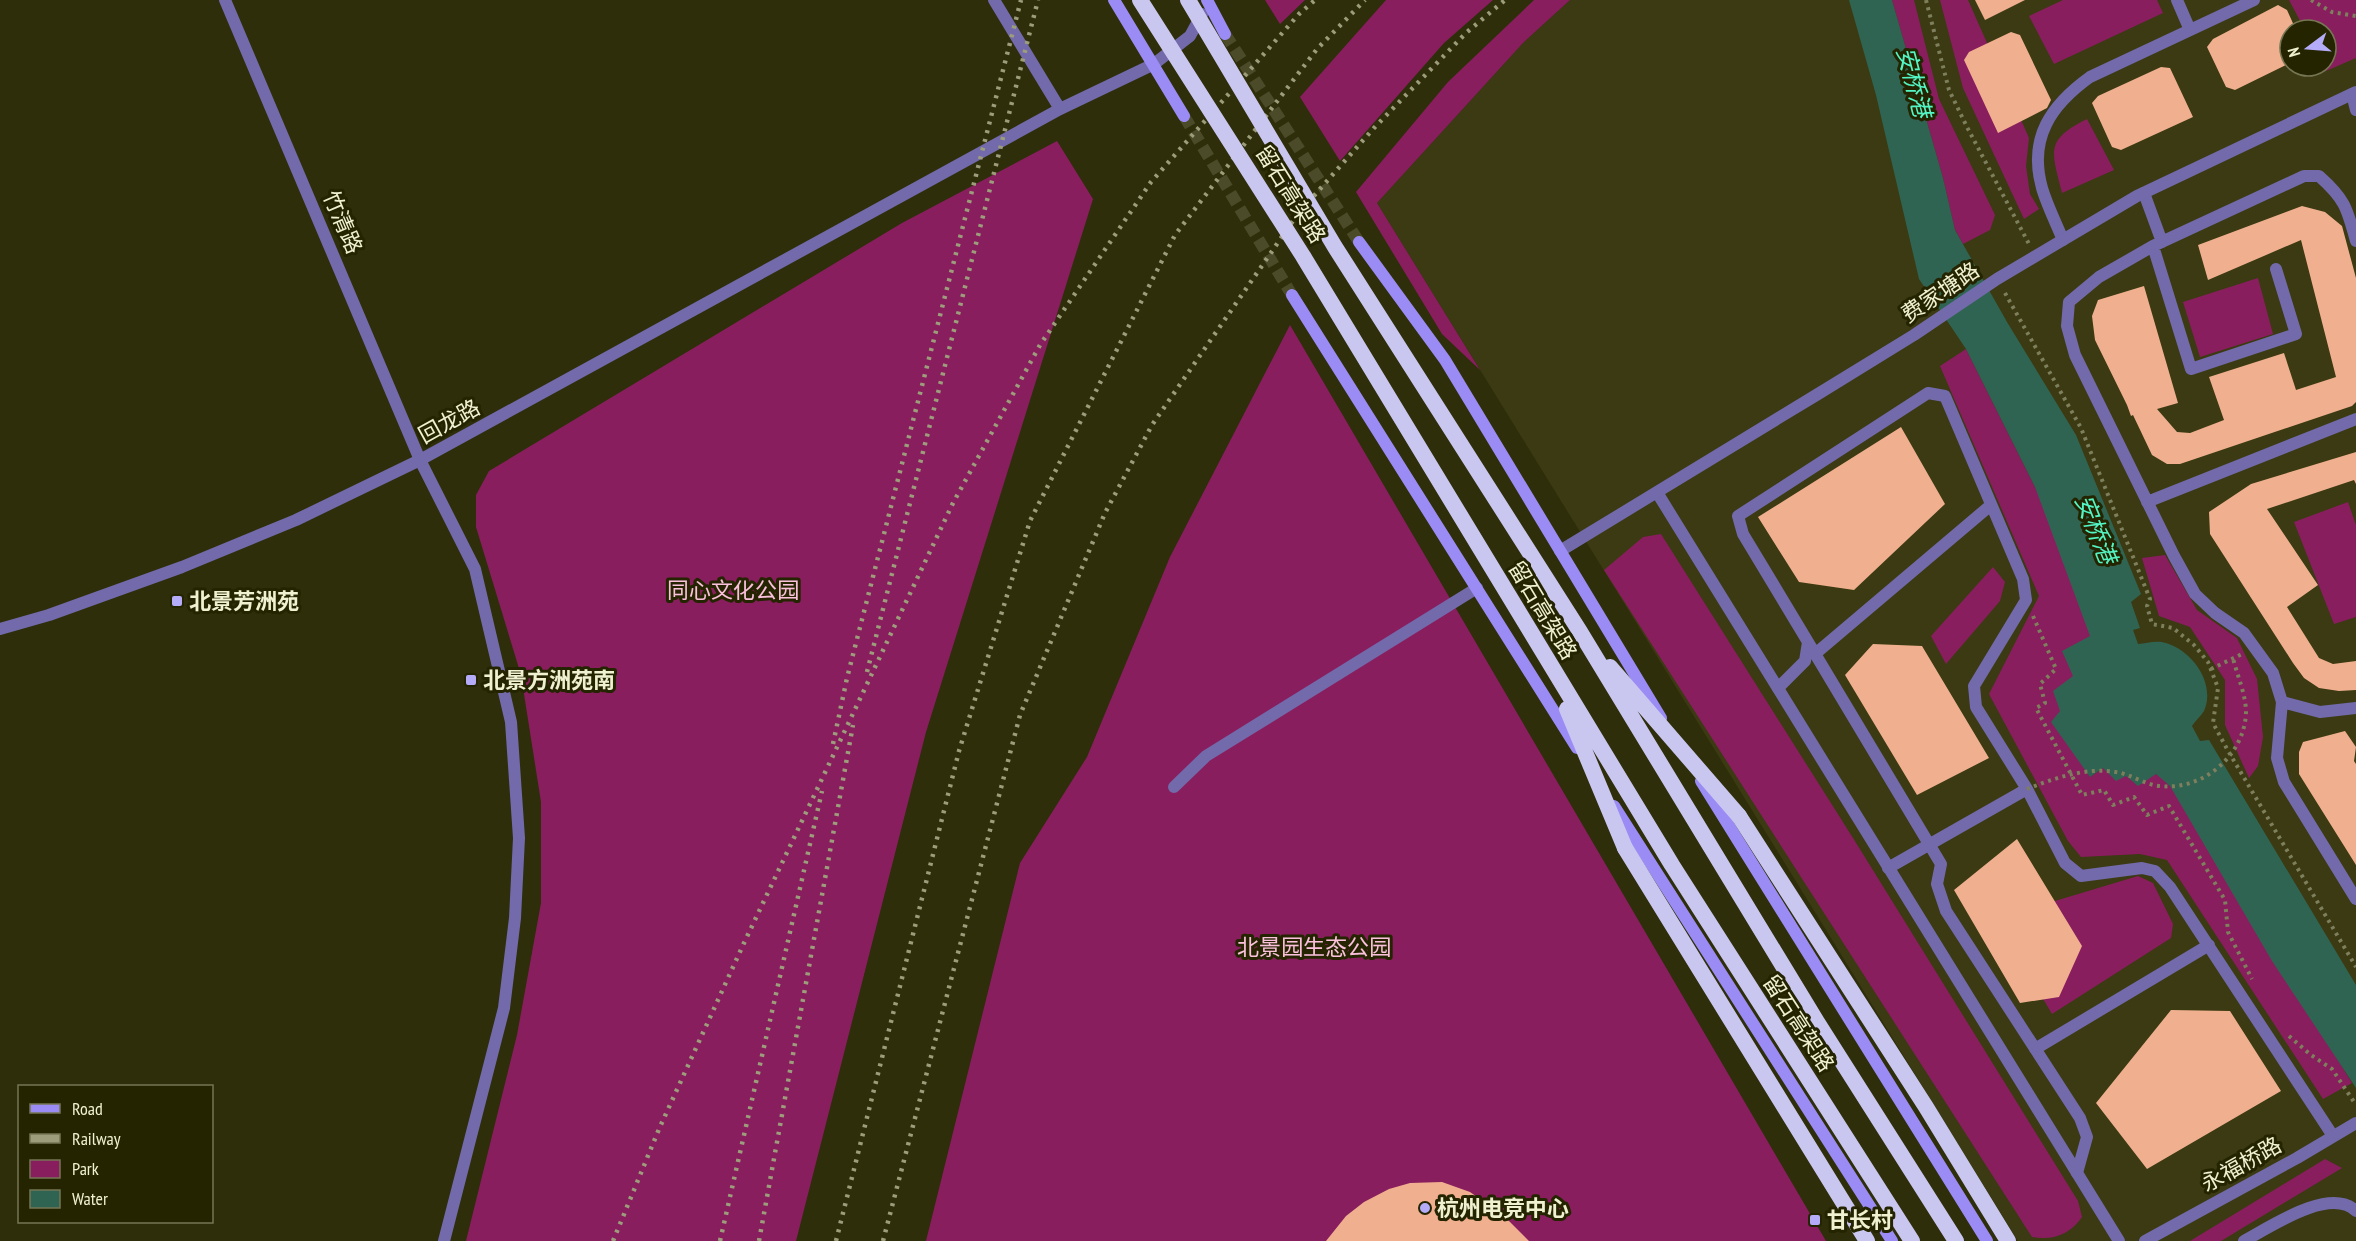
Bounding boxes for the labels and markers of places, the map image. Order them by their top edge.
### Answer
place label: 北景芳洲苑 [189,587,299,615]
marker: 北景芳洲苑 [170,594,184,608]
place label: 北景方洲苑南 [483,666,615,694]
marker: 北景方洲苑南 [464,673,478,687]
place label: 杭州电竞中心 [1437,1194,1569,1222]
marker: 杭州电竞中心 [1418,1201,1432,1215]
place label: 甘长村 [1827,1206,1893,1234]
marker: 甘长村 [1808,1213,1822,1227]

